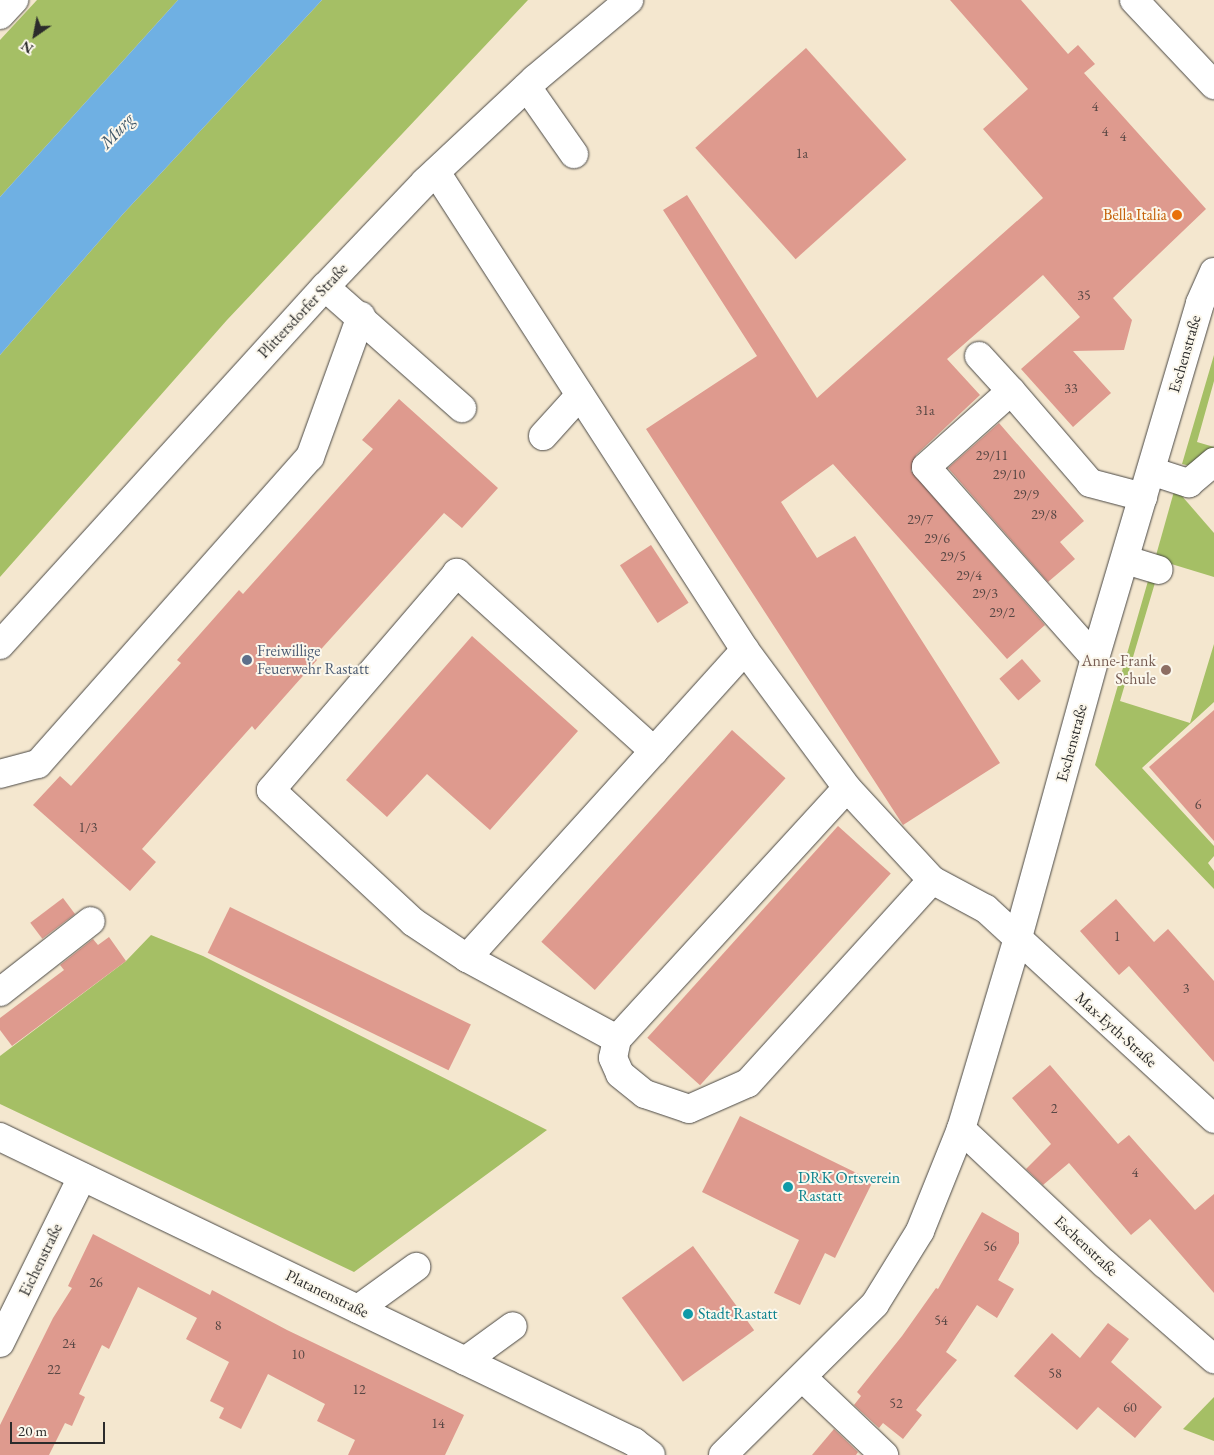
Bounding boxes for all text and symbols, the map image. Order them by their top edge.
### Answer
north arrow [10,10,60,60]
text: N [17,37,36,58]
house number: 4 [1092,98,1098,114]
water label: Murg [95,109,139,153]
house number: 4 [1102,123,1108,139]
house number: 4 [1120,128,1126,144]
house number: 1a [796,145,808,161]
place label: Bella Italia [1103,205,1167,225]
marker: Bella Italia [1171,209,1183,221]
street label: Plittersdorfer Straße [254,260,352,362]
house number: 35 [1077,287,1091,303]
street label: Eschenstraße [1165,313,1205,395]
house number: 33 [1064,380,1078,396]
house number: 31a [915,402,935,418]
house number: 29/11 [976,447,1008,463]
house number: 29/10 [993,466,1025,482]
house number: 29/9 [1013,486,1039,502]
house number: 29/8 [1031,506,1057,522]
house number: 29/7 [907,511,933,527]
house number: 29/6 [924,530,950,546]
house number: 29/5 [940,548,966,564]
house number: 29/4 [956,567,982,583]
house number: 29/3 [972,585,998,601]
house number: 29/2 [989,604,1015,620]
place label: Freiwillige Feuerwehr Rastatt [257,641,369,679]
place label: Anne-Frank Schule [1082,651,1156,689]
marker: Freiwillige Feuerwehr Rastatt [241,654,253,666]
marker: Anne-Frank Schule [1160,664,1172,676]
street label: Eschenstraße [1052,702,1092,784]
house number: 6 [1195,796,1201,812]
house number: 1/3 [78,819,98,835]
house number: 1 [1114,928,1120,944]
house number: 3 [1183,980,1189,996]
street label: Max-Eyth-Straße [1071,988,1161,1072]
house number: 2 [1051,1100,1057,1116]
house number: 4 [1132,1164,1138,1180]
place label: DRK Ortsverein Rastatt [798,1168,900,1206]
marker: DRK Ortsverein Rastatt [782,1181,794,1193]
street label: Eschenstraße [1050,1212,1122,1280]
street label: Eichenstraße [15,1220,67,1300]
house number: 56 [983,1238,997,1254]
street label: Platanenstraße [282,1266,372,1322]
house number: 26 [89,1274,103,1290]
place label: Stadt Rastatt [698,1304,778,1324]
marker: Stadt Rastatt [682,1308,694,1320]
house number: 54 [934,1312,948,1328]
house number: 8 [215,1317,221,1333]
house number: 24 [62,1335,76,1351]
house number: 10 [291,1346,305,1362]
house number: 22 [47,1361,61,1377]
house number: 58 [1048,1365,1062,1381]
house number: 12 [352,1381,366,1397]
house number: 52 [889,1395,903,1411]
house number: 60 [1123,1399,1137,1415]
scale bar [12,1412,108,1444]
house number: 14 [431,1415,445,1431]
text: 20 m [18,1421,47,1440]

